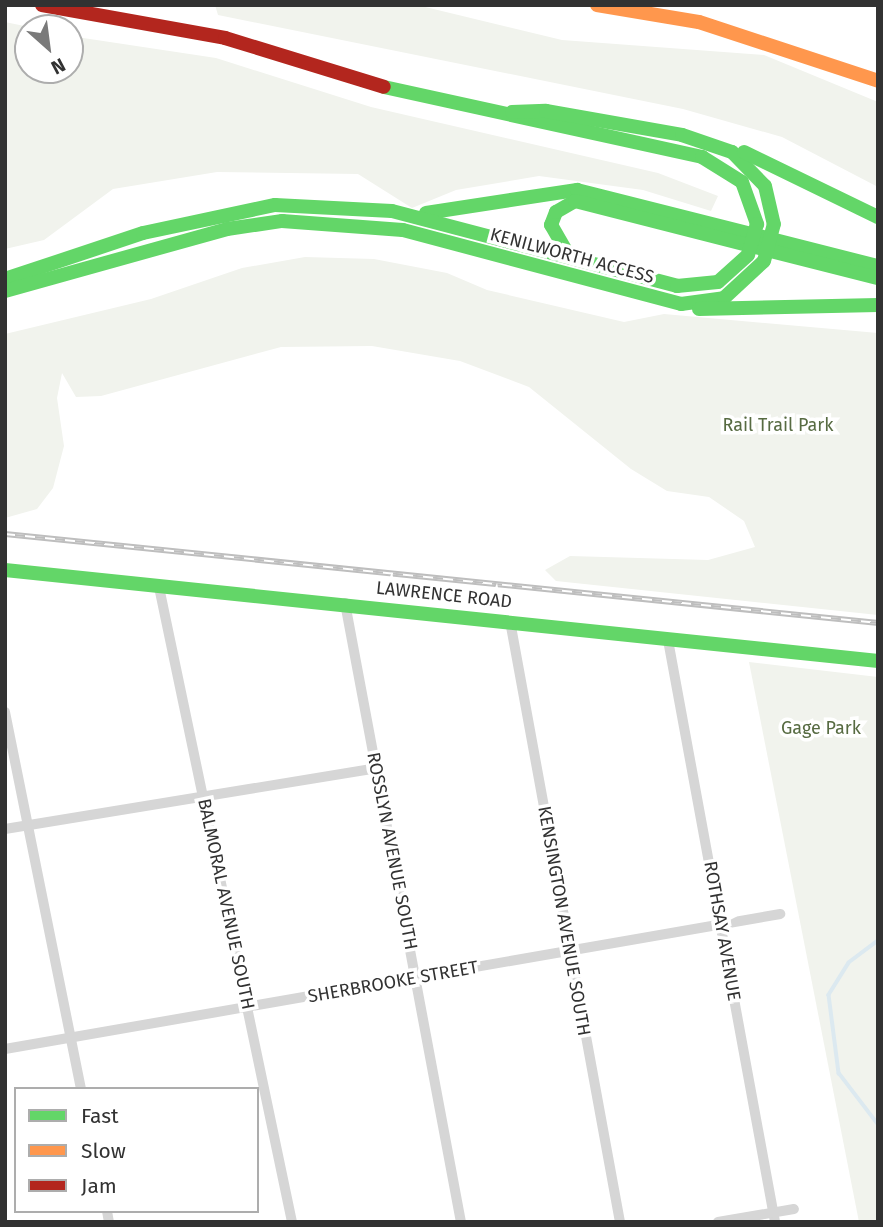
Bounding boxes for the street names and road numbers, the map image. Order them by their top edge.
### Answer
street label: KENILWORTH ACCESS [488,224,656,288]
street label: LAWRENCE ROAD [375,577,513,613]
street label: ROSSLYN AVENUE SOUTH [362,750,422,952]
street label: BALMORAL AVENUE SOUTH [193,797,259,1011]
street label: KENSINGTON AVENUE SOUTH [533,804,595,1038]
street label: ROTHSAY AVENUE [699,859,745,1003]
street label: SHERBROOKE STREET [306,956,480,1008]

